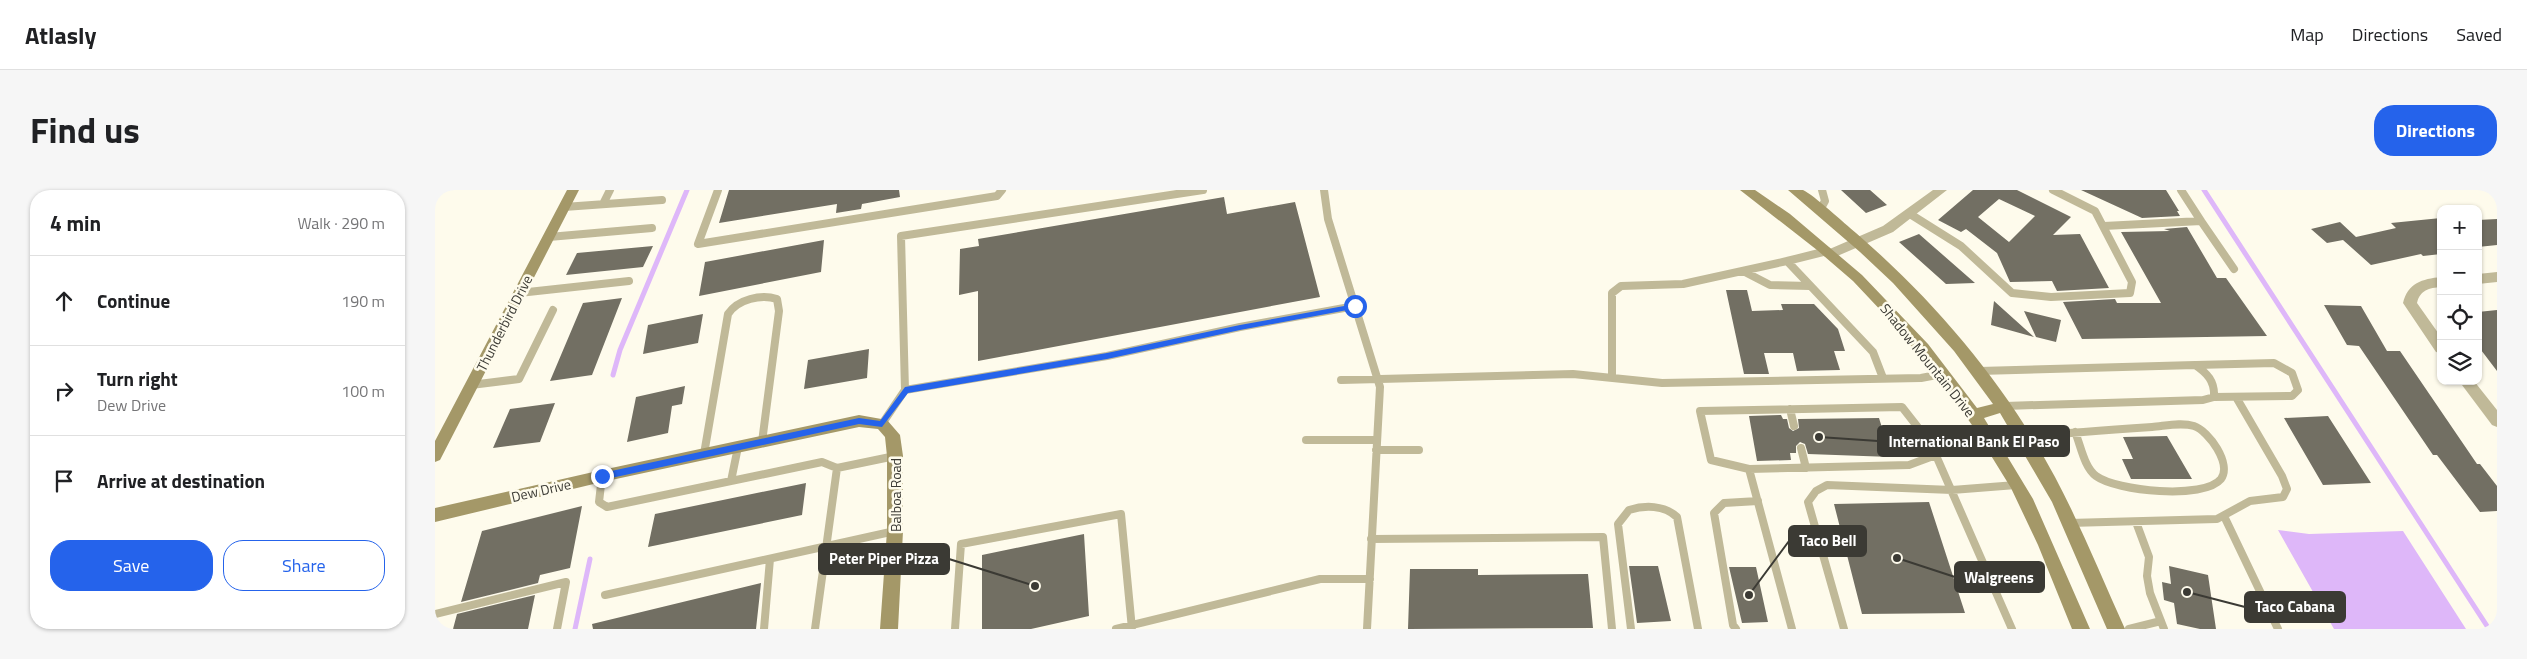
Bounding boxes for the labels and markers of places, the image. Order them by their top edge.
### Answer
callout: International Bank El Paso [1878,426,2069,456]
callout: Taco Bell [1789,526,1866,556]
callout: Peter Piper Pizza [819,544,949,574]
callout: Walgreens [1955,562,2044,592]
callout: Taco Cabana [2245,592,2345,622]

